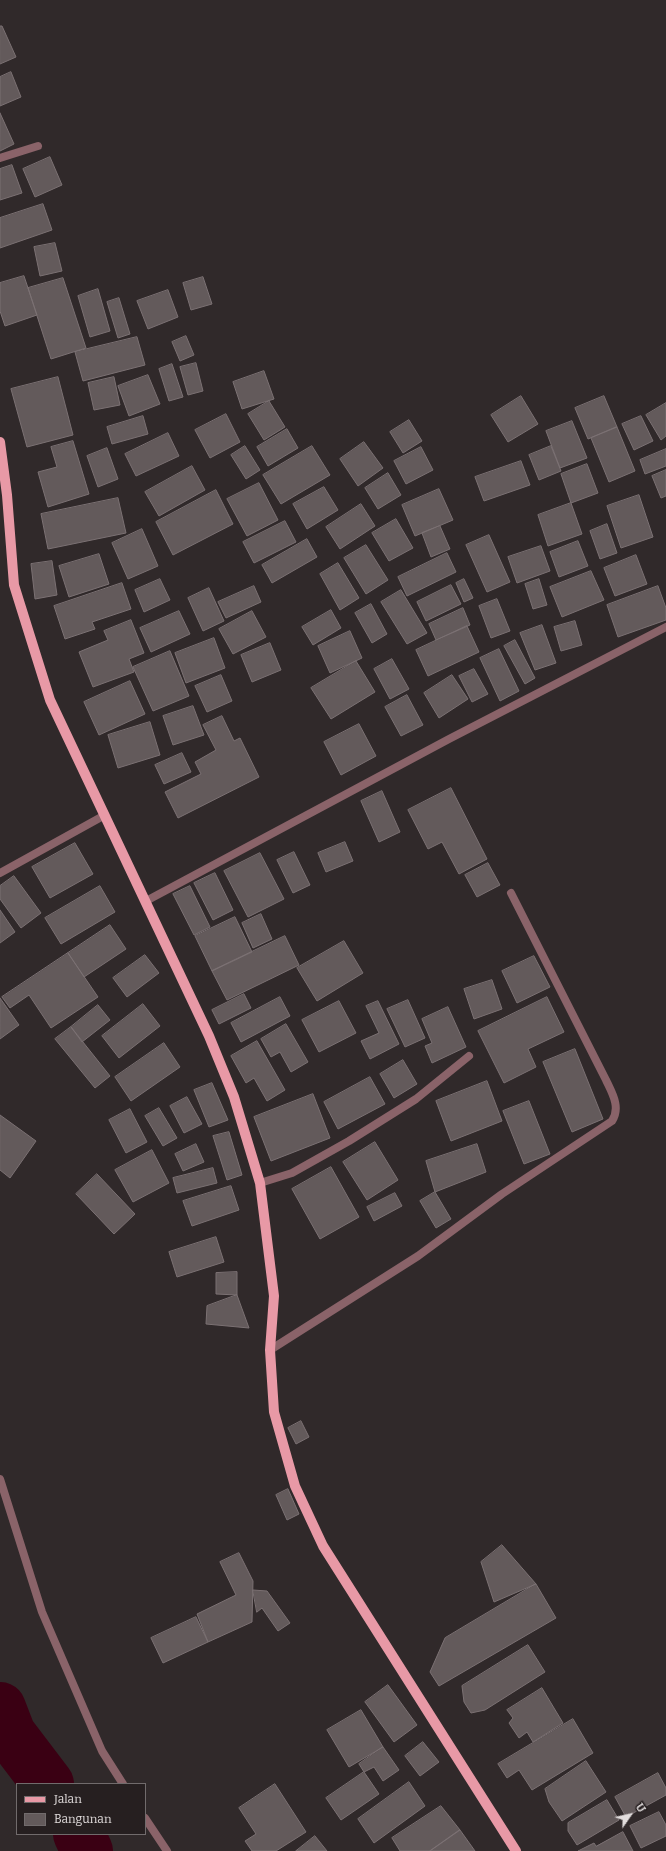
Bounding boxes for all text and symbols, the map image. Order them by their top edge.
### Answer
legend [16,1783,146,1835]
text: Jalan [54,1792,82,1806]
north arrow [610,1795,650,1835]
text: U [633,1801,648,1815]
text: Bangunan [54,1812,112,1826]

